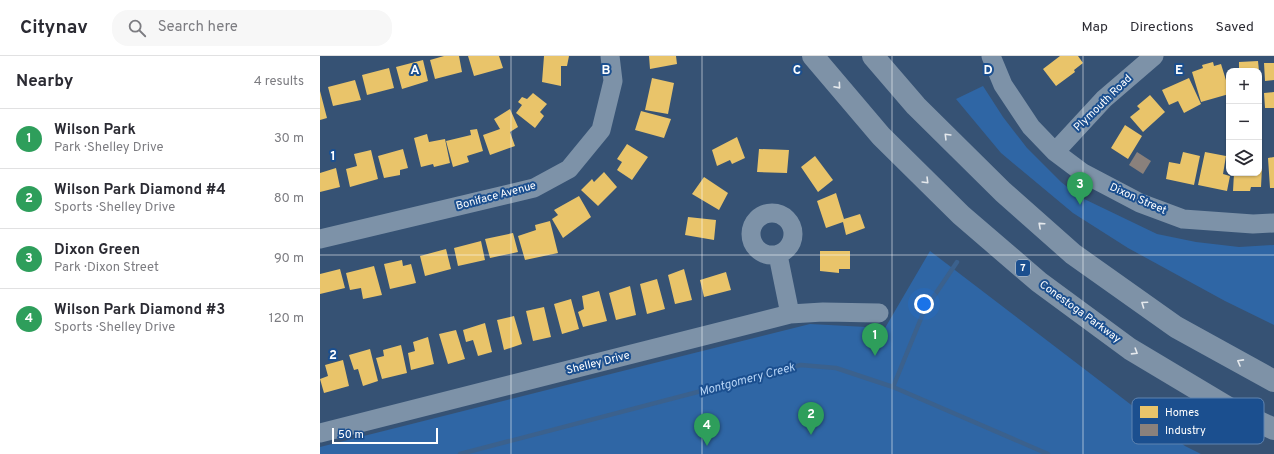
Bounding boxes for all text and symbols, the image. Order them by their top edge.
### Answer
search box [112,10,392,46]
text: Citynav [20,16,88,40]
icon: search [126,17,148,39]
text: Search here [158,18,238,37]
text: Map [1082,19,1108,36]
text: Directions [1130,19,1194,36]
text: Saved [1216,19,1254,36]
text: A [410,63,420,79]
text: B [602,63,611,79]
text: C [793,63,801,79]
text: D [983,63,993,79]
text: E [1175,63,1183,79]
map controls [1226,68,1262,176]
button: + [1226,68,1262,104]
text: Nearby [16,71,73,93]
street label: Plymouth Road [1071,72,1135,134]
text: 4 results [254,74,304,90]
one-way arrow [834,81,841,88]
button: − [1226,104,1262,140]
text: Wilson Park [54,121,136,140]
text: 1 [26,131,32,147]
text: 30 m [274,131,304,147]
one-way arrow [944,133,952,141]
text: Park · Shelley Drive [54,140,164,156]
button: layers [1226,140,1262,176]
text: 1 [330,149,336,165]
pin: 3 [1067,172,1093,205]
one-way arrow [922,176,929,184]
street label: Boniface Avenue [454,179,538,213]
street label: Dixon Street [1107,180,1169,218]
text: Wilson Park Diamond #4 [54,181,226,200]
text: 2 [25,191,33,207]
text: 80 m [274,191,304,207]
text: Sports · Shelley Drive [54,200,175,216]
one-way arrow [1038,223,1046,230]
text: Dixon Green [54,241,140,260]
text: 3 [25,251,33,267]
text: 90 m [274,251,304,267]
text: Park · Dixon Street [54,260,159,276]
road number: 7 [1016,260,1030,276]
street label: Conestoga Parkway [1037,278,1124,346]
your location [914,294,934,314]
text: Wilson Park Diamond #3 [54,301,225,320]
one-way arrow [1142,302,1149,309]
text: 4 [25,311,33,327]
text: 120 m [269,311,304,327]
text: Sports · Shelley Drive [54,320,175,336]
pin: 1 [862,323,888,356]
one-way arrow [1131,347,1138,354]
text: 2 [329,348,337,364]
street label: Shelley Drive [565,348,631,378]
water label: Montgomery Creek [697,359,798,400]
one-way arrow [1237,359,1244,366]
legend [1132,398,1264,444]
pin: 2 [798,402,824,435]
text: Homes [1165,406,1199,420]
pin: 4 [694,413,720,446]
text: Industry [1165,424,1206,438]
scale bar [332,426,438,445]
text: 50 m [338,428,364,442]

